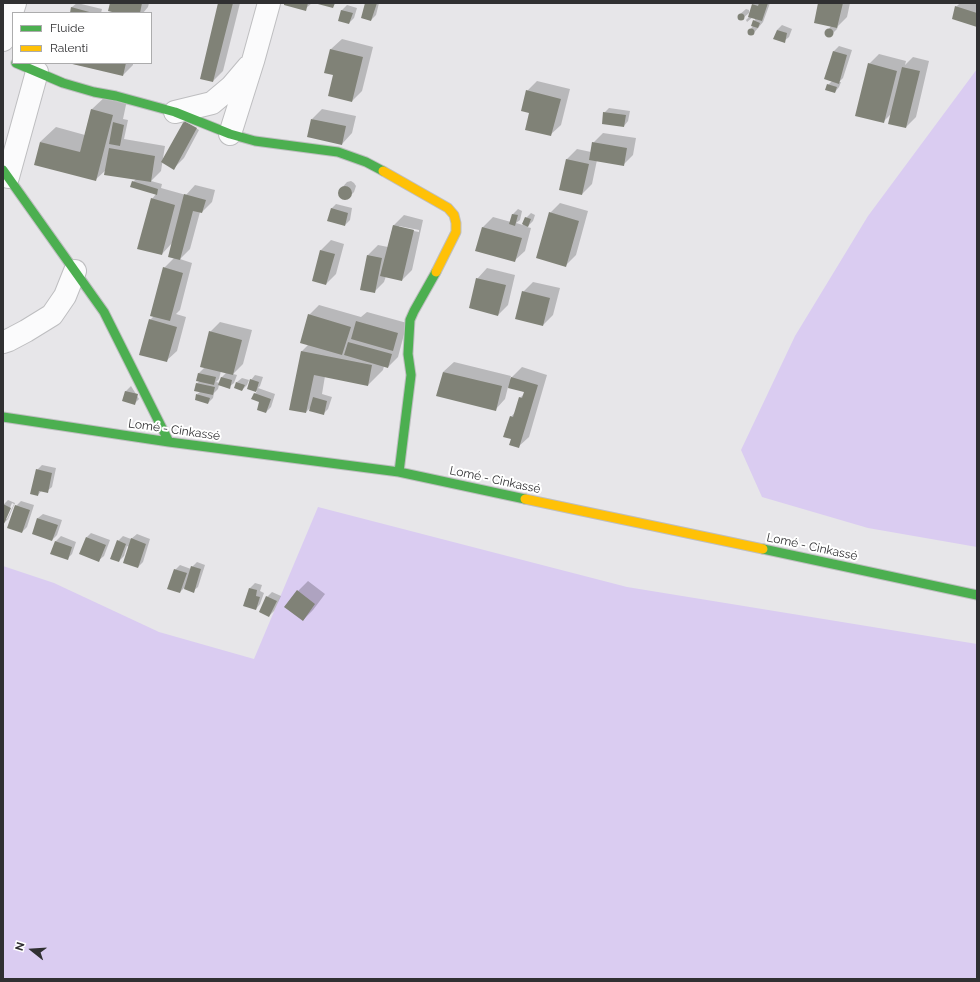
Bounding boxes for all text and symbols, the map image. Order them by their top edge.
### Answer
legend [12,12,152,64]
text: Fluide [50,21,85,35]
text: Ralenti [50,41,88,55]
street label: Lomé - Cinkassé [127,416,221,444]
street label: Lomé - Cinkassé [448,463,542,497]
street label: Lomé - Cinkassé [765,530,859,564]
north arrow [12,930,52,970]
text: N [13,940,27,952]

